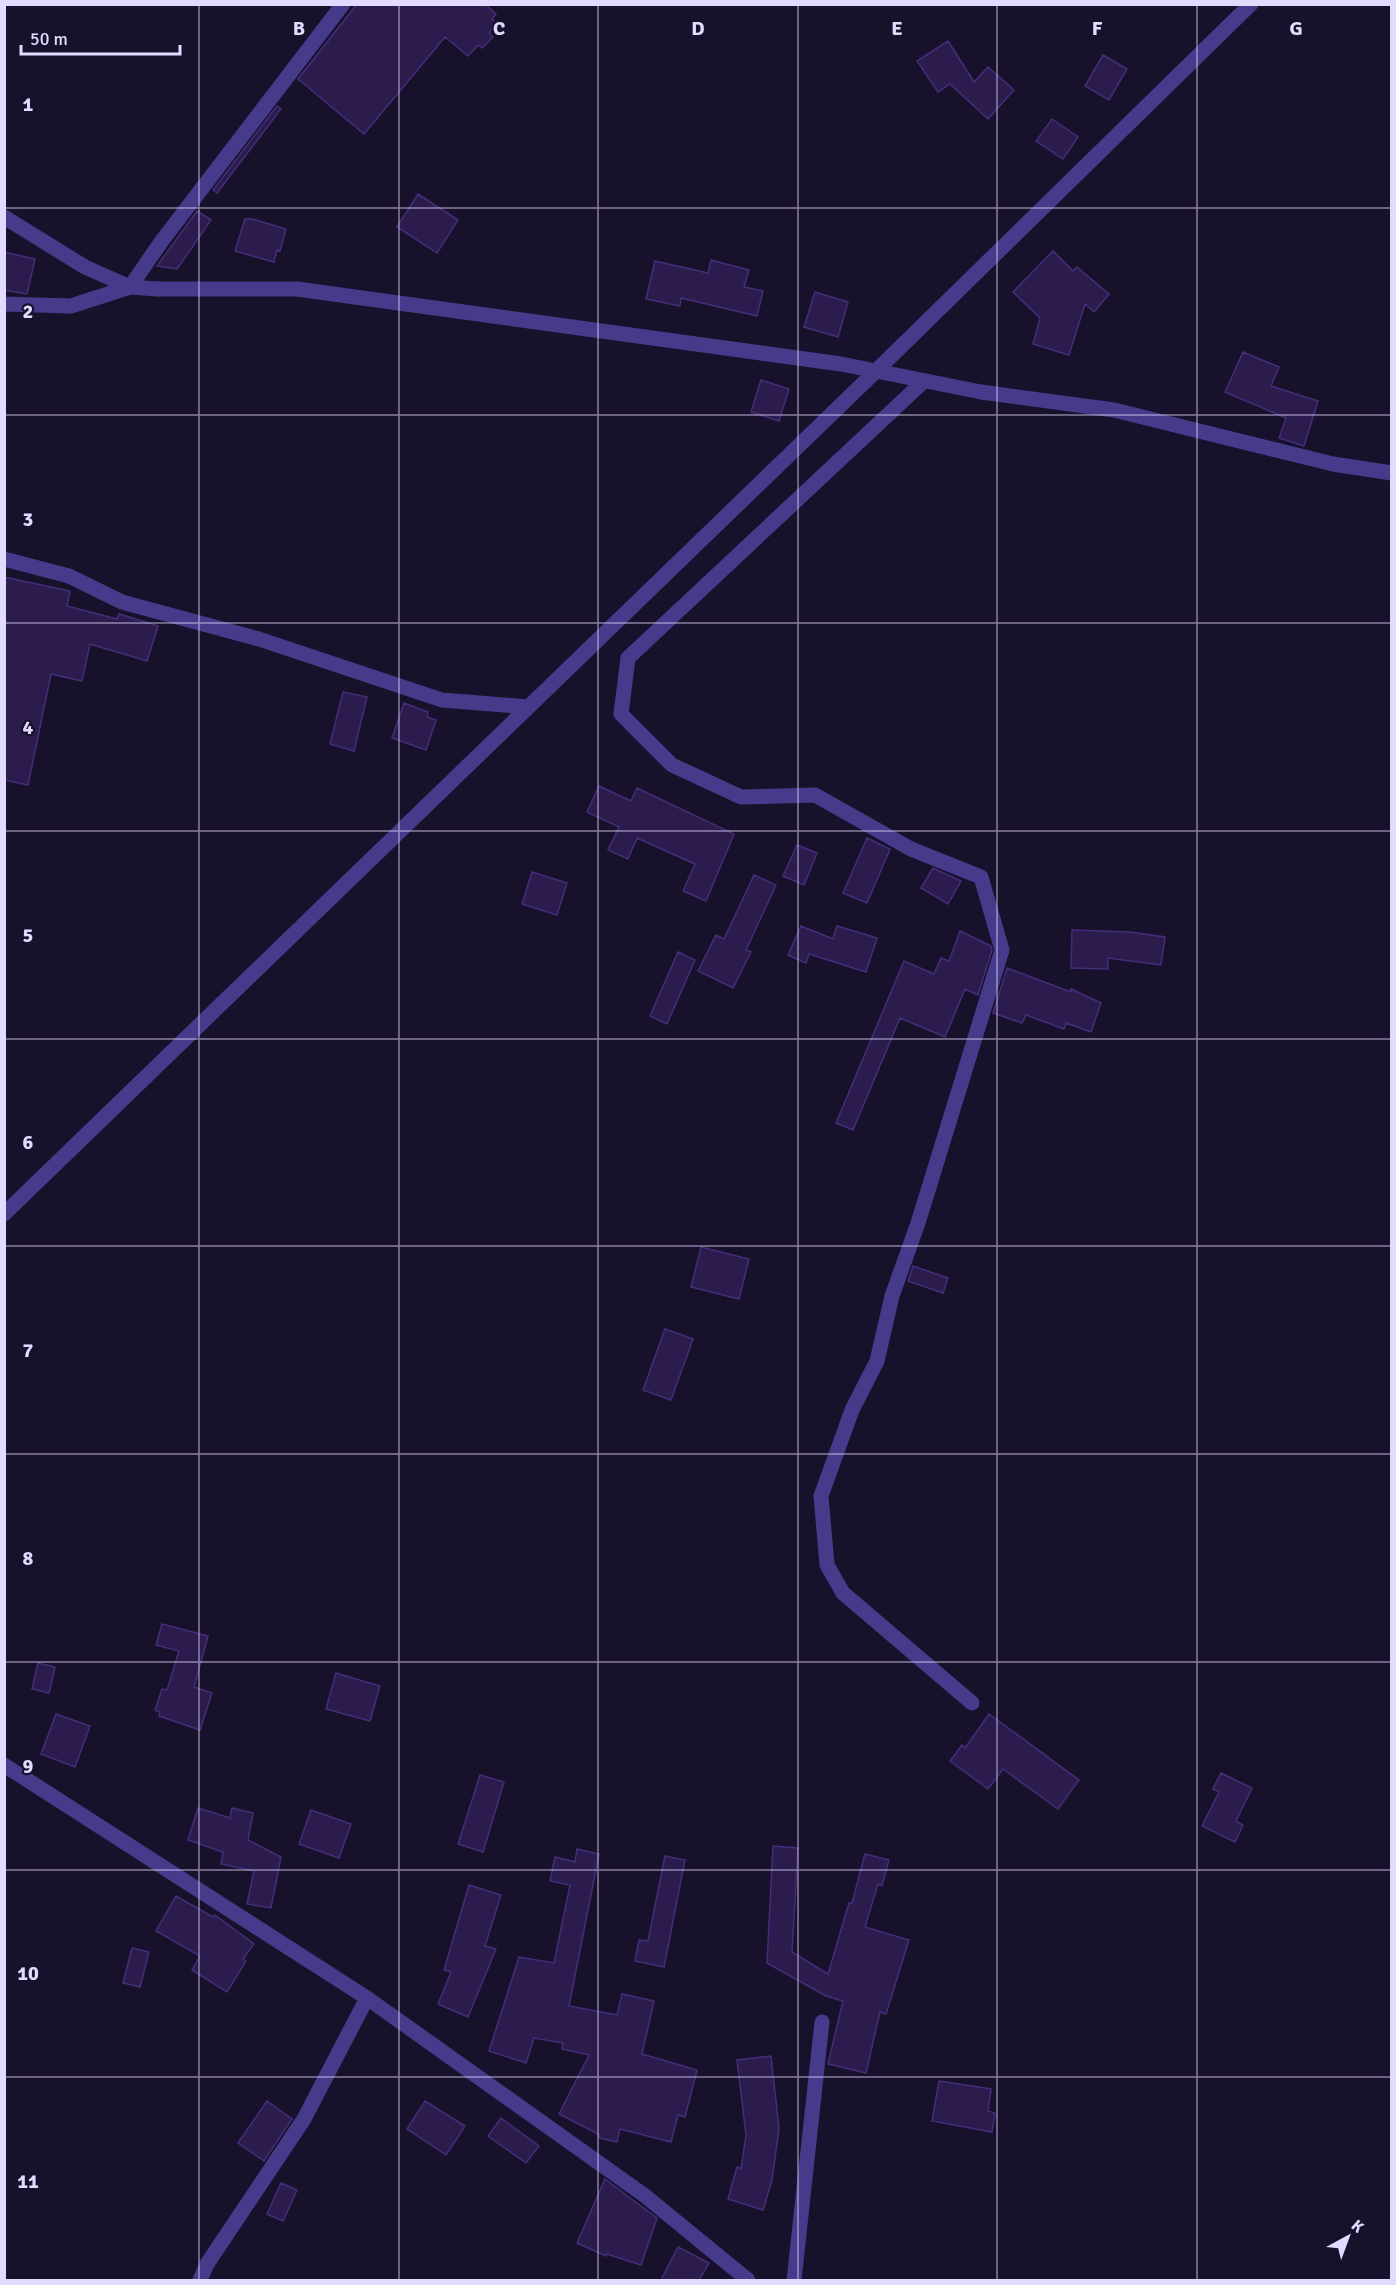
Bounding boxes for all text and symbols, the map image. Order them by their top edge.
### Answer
text: B [293,16,305,41]
text: C [493,16,505,41]
text: D [691,16,705,41]
text: E [891,16,903,41]
text: F [1092,16,1103,41]
text: G [1289,16,1303,41]
scale bar [21,18,180,56]
text: 50 m [30,28,68,50]
text: 1 [23,92,34,117]
text: 2 [23,299,33,324]
text: 3 [23,507,33,532]
text: 4 [23,715,34,740]
text: 5 [23,923,33,948]
text: 6 [23,1130,34,1155]
text: 7 [23,1338,34,1363]
text: 8 [23,1546,34,1571]
text: 9 [23,1754,34,1779]
text: 10 [17,1961,39,1986]
text: 11 [17,2169,39,2194]
north arrow [1318,2207,1378,2267]
text: K [1347,2216,1368,2237]

